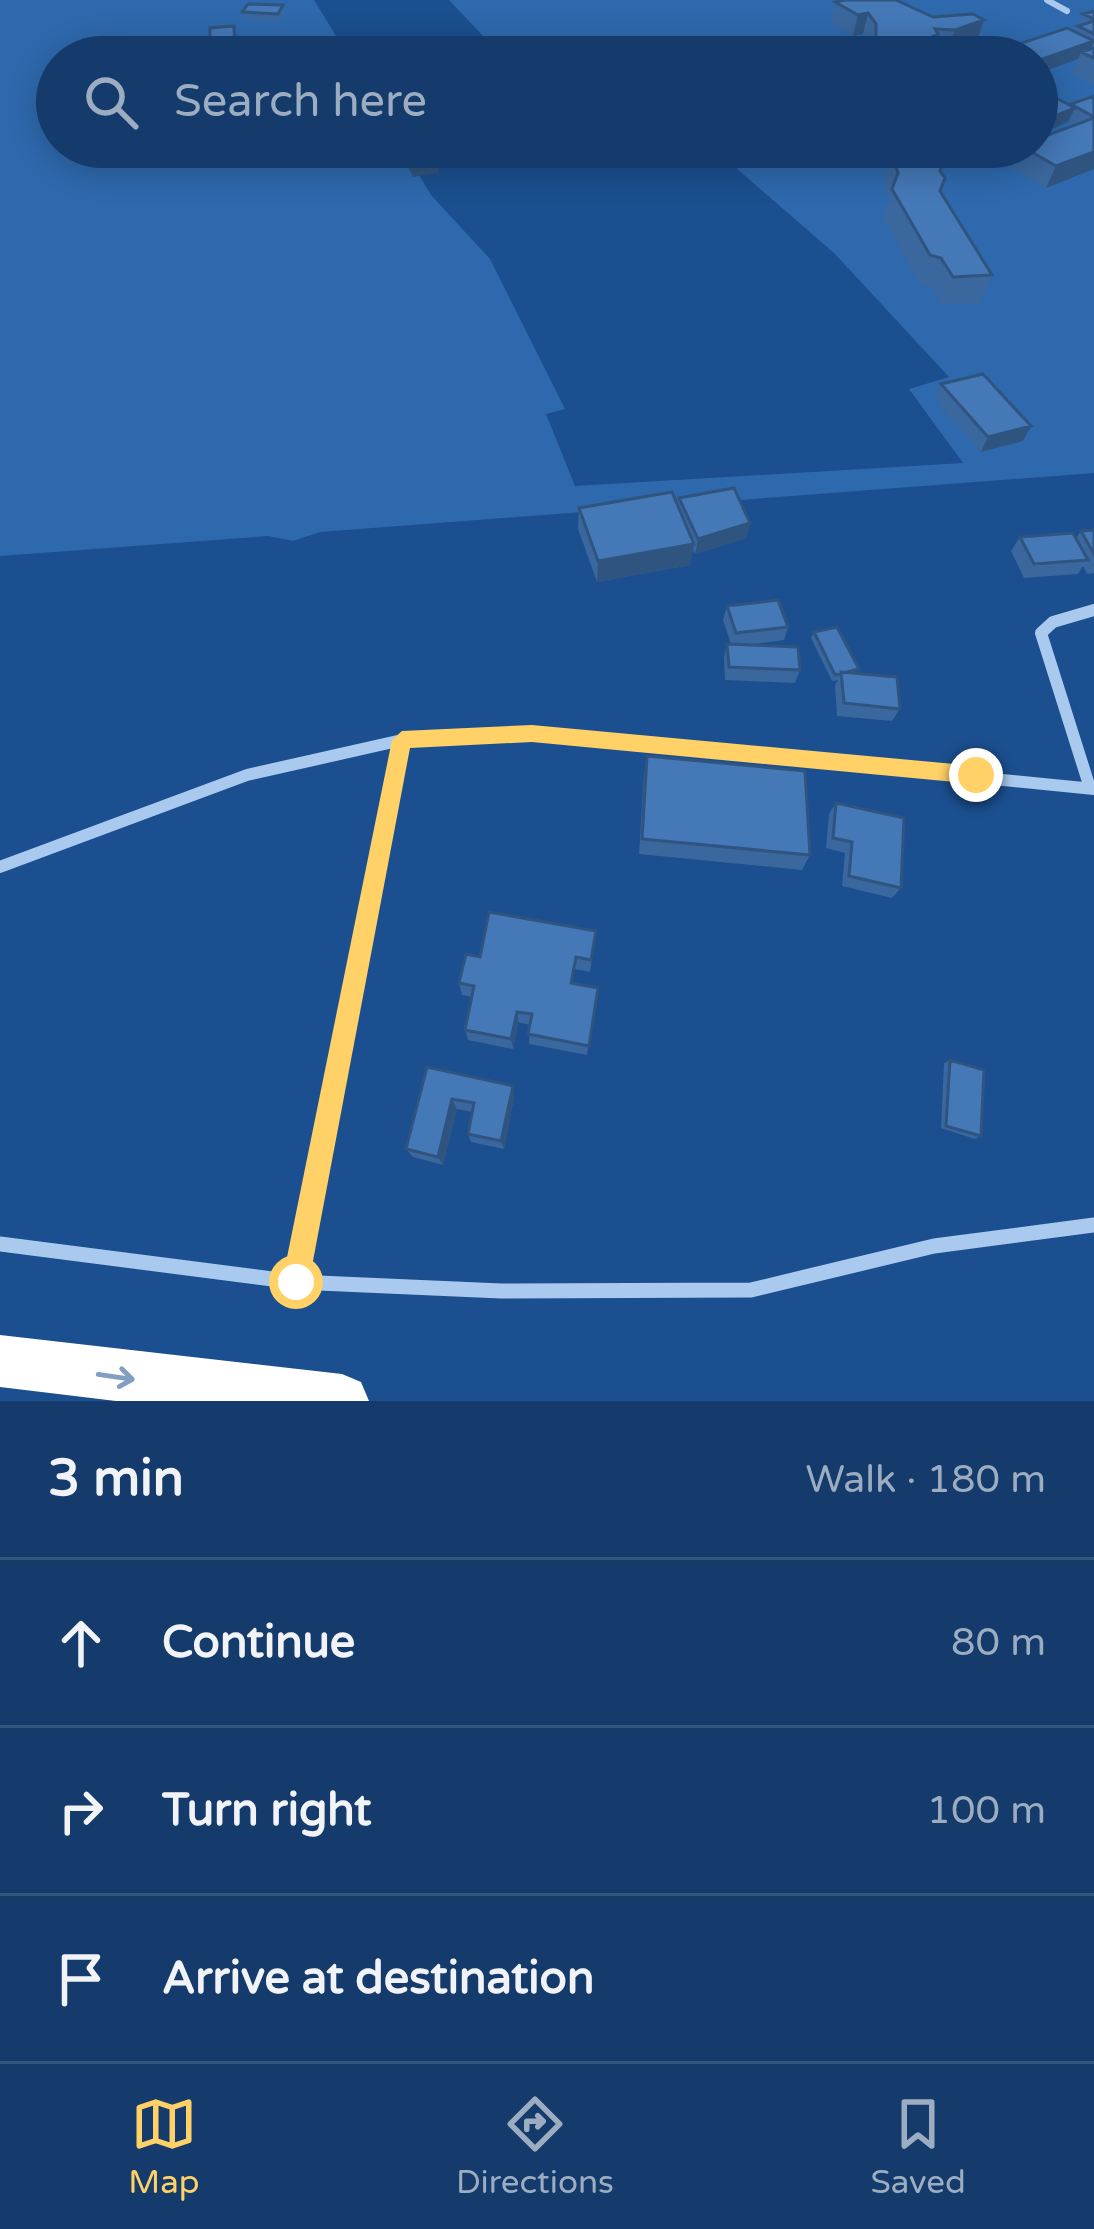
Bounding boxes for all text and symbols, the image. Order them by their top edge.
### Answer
search box [36,36,1058,168]
icon: search [78,69,144,135]
text: Search here [174,75,427,129]
route end [949,748,1003,802]
route start [269,1255,323,1309]
one-way arrow [96,1366,135,1389]
text: 3 min [48,1448,184,1510]
text: Walk · 180 m [805,1456,1046,1503]
icon: ahead [48,1610,114,1676]
text: Continue [162,1616,355,1670]
text: 80 m [951,1619,1046,1666]
icon: right [48,1778,114,1844]
text: Turn right [162,1784,371,1838]
text: 100 m [927,1787,1046,1834]
icon: arrive [48,1946,114,2012]
text: Arrive at destination [162,1952,594,2006]
tab: Map [128,2091,200,2202]
tab: Directions [456,2091,614,2202]
tab: Saved [870,2091,966,2202]

